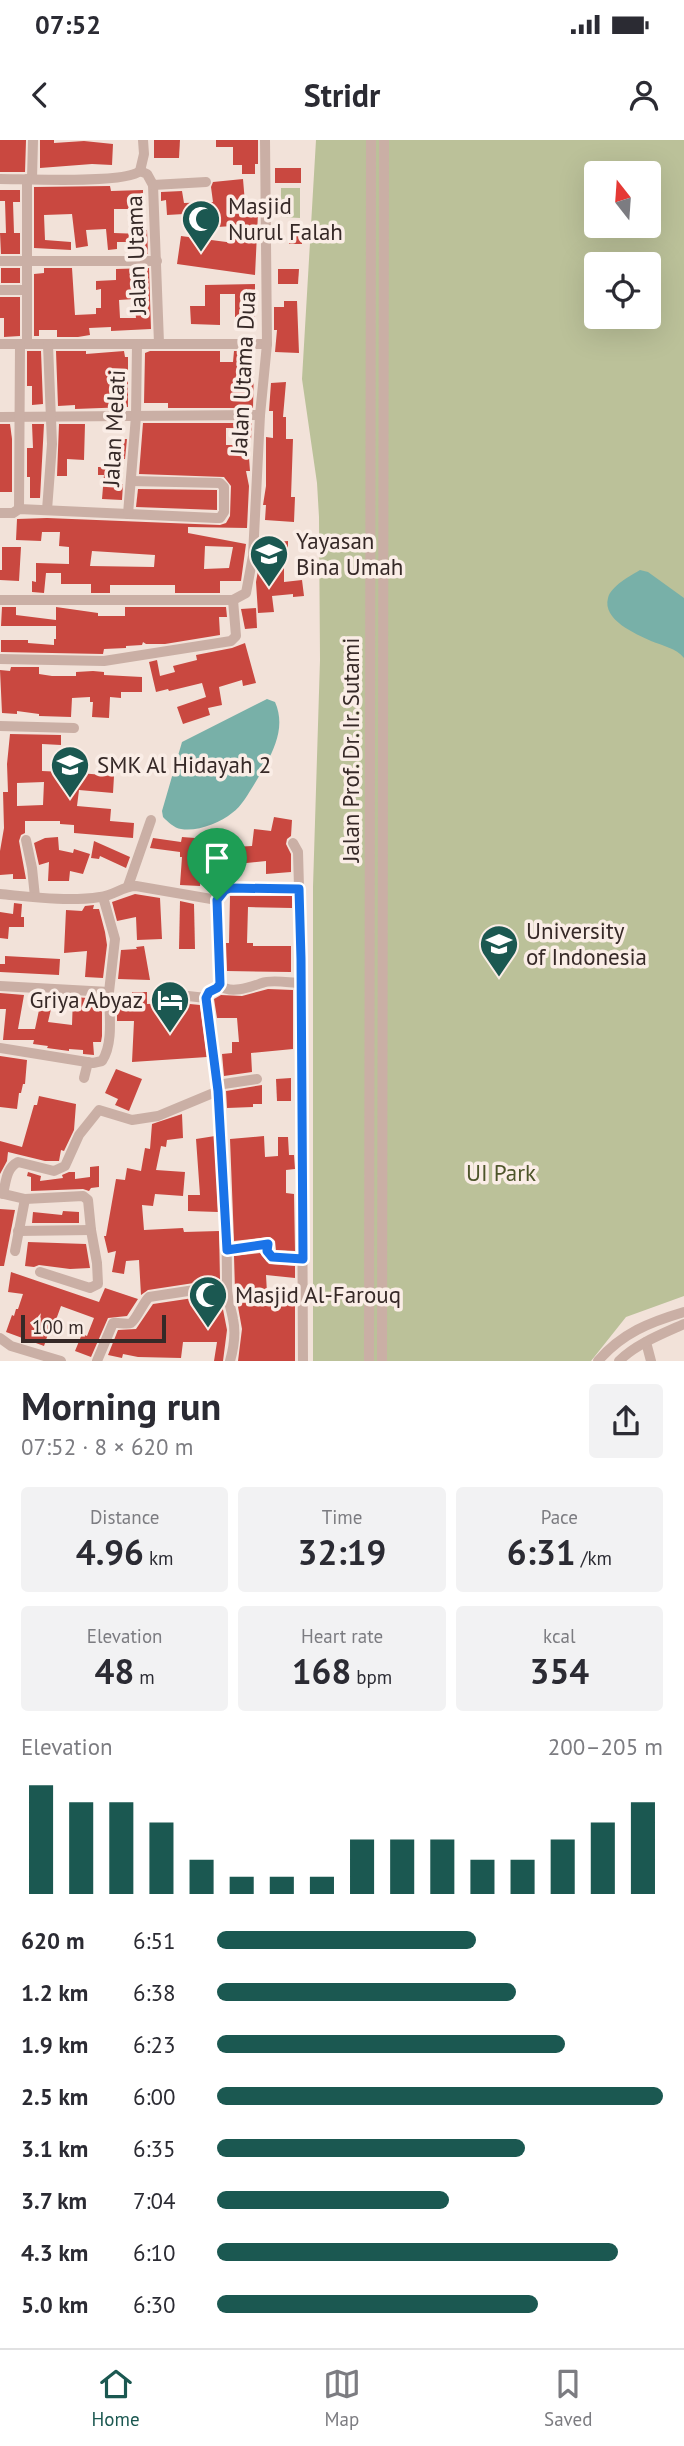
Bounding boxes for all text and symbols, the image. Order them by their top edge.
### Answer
text: 07:52 [35,8,101,41]
text: Stridr [304,74,380,116]
icon: back [21,76,59,114]
icon: person [625,76,663,114]
north arrow [584,161,662,238]
map controls [584,161,661,329]
place label: Masjid Nurul Falah [228,191,343,246]
street label: Jalan Utama [119,195,152,316]
mosque icon: Masjid Nurul Falah [180,198,222,253]
button: locate [584,252,661,329]
street label: Jalan Utama Dua [224,290,261,457]
street label: Jalan Melati [96,369,131,488]
place label: Yayasan Bina Umah [296,526,403,581]
school or university icon: Yayasan Bina Umah [248,533,290,588]
street label: Jalan Prof. Dr. Ir. Sutami [336,638,365,863]
school or university icon: SMK Al Hidayah 2 [49,744,91,799]
place label: SMK Al Hidayah 2 [97,750,271,779]
pin [187,828,247,900]
icon: arrive [198,839,236,877]
place label: University of Indonesia [526,916,647,971]
school or university icon: University of Indonesia [478,923,520,978]
hotel icon: Griya Abyaz [149,979,191,1034]
place label: Griya Abyaz [29,985,143,1014]
park label: UI Park [466,1158,536,1187]
mosque icon: Masjid Al-Farouq [187,1274,229,1329]
place label: Masjid Al-Farouq [235,1280,401,1309]
scale bar [21,1312,166,1344]
text: 100 m [32,1315,84,1339]
text: Morning run [21,1381,221,1430]
button: share [589,1384,663,1458]
text: 07:52 · 8 × 620 m [21,1432,193,1461]
text: Distance [90,1505,159,1529]
text: Time [322,1505,362,1529]
text: Pace [541,1505,578,1529]
text: 4.96 [76,1529,144,1575]
text: 32:19 [298,1529,386,1575]
text: 6:31 [507,1529,576,1575]
text: km [144,1546,174,1570]
text: /km [576,1546,612,1570]
text: Elevation [87,1624,163,1648]
text: Heart rate [301,1624,383,1648]
text: kcal [543,1624,576,1648]
text: 48 [95,1648,134,1694]
text: 168 [292,1648,351,1694]
text: 354 [530,1648,589,1694]
text: m [134,1665,155,1689]
text: bpm [351,1665,392,1689]
text: Elevation [21,1732,113,1761]
text: 200–205 m [548,1732,663,1761]
text: 620 m [21,1926,84,1955]
text: 6:51 [133,1926,176,1955]
text: 1.2 km [21,1978,88,2007]
text: 6:38 [133,1978,176,2007]
text: 1.9 km [21,2030,88,2059]
text: 6:23 [133,2030,176,2059]
text: 2.5 km [21,2082,88,2111]
text: 6:00 [133,2082,176,2111]
text: 3.1 km [21,2134,88,2163]
text: 6:35 [133,2134,176,2163]
text: 3.7 km [21,2186,87,2215]
text: 7:04 [133,2186,176,2215]
text: 4.3 km [21,2238,88,2267]
text: 6:10 [133,2238,176,2267]
text: 5.0 km [21,2290,88,2319]
text: 6:30 [133,2290,176,2319]
tab: Home [92,2365,140,2431]
tab: Map [323,2365,361,2431]
tab: Saved [544,2365,592,2431]

